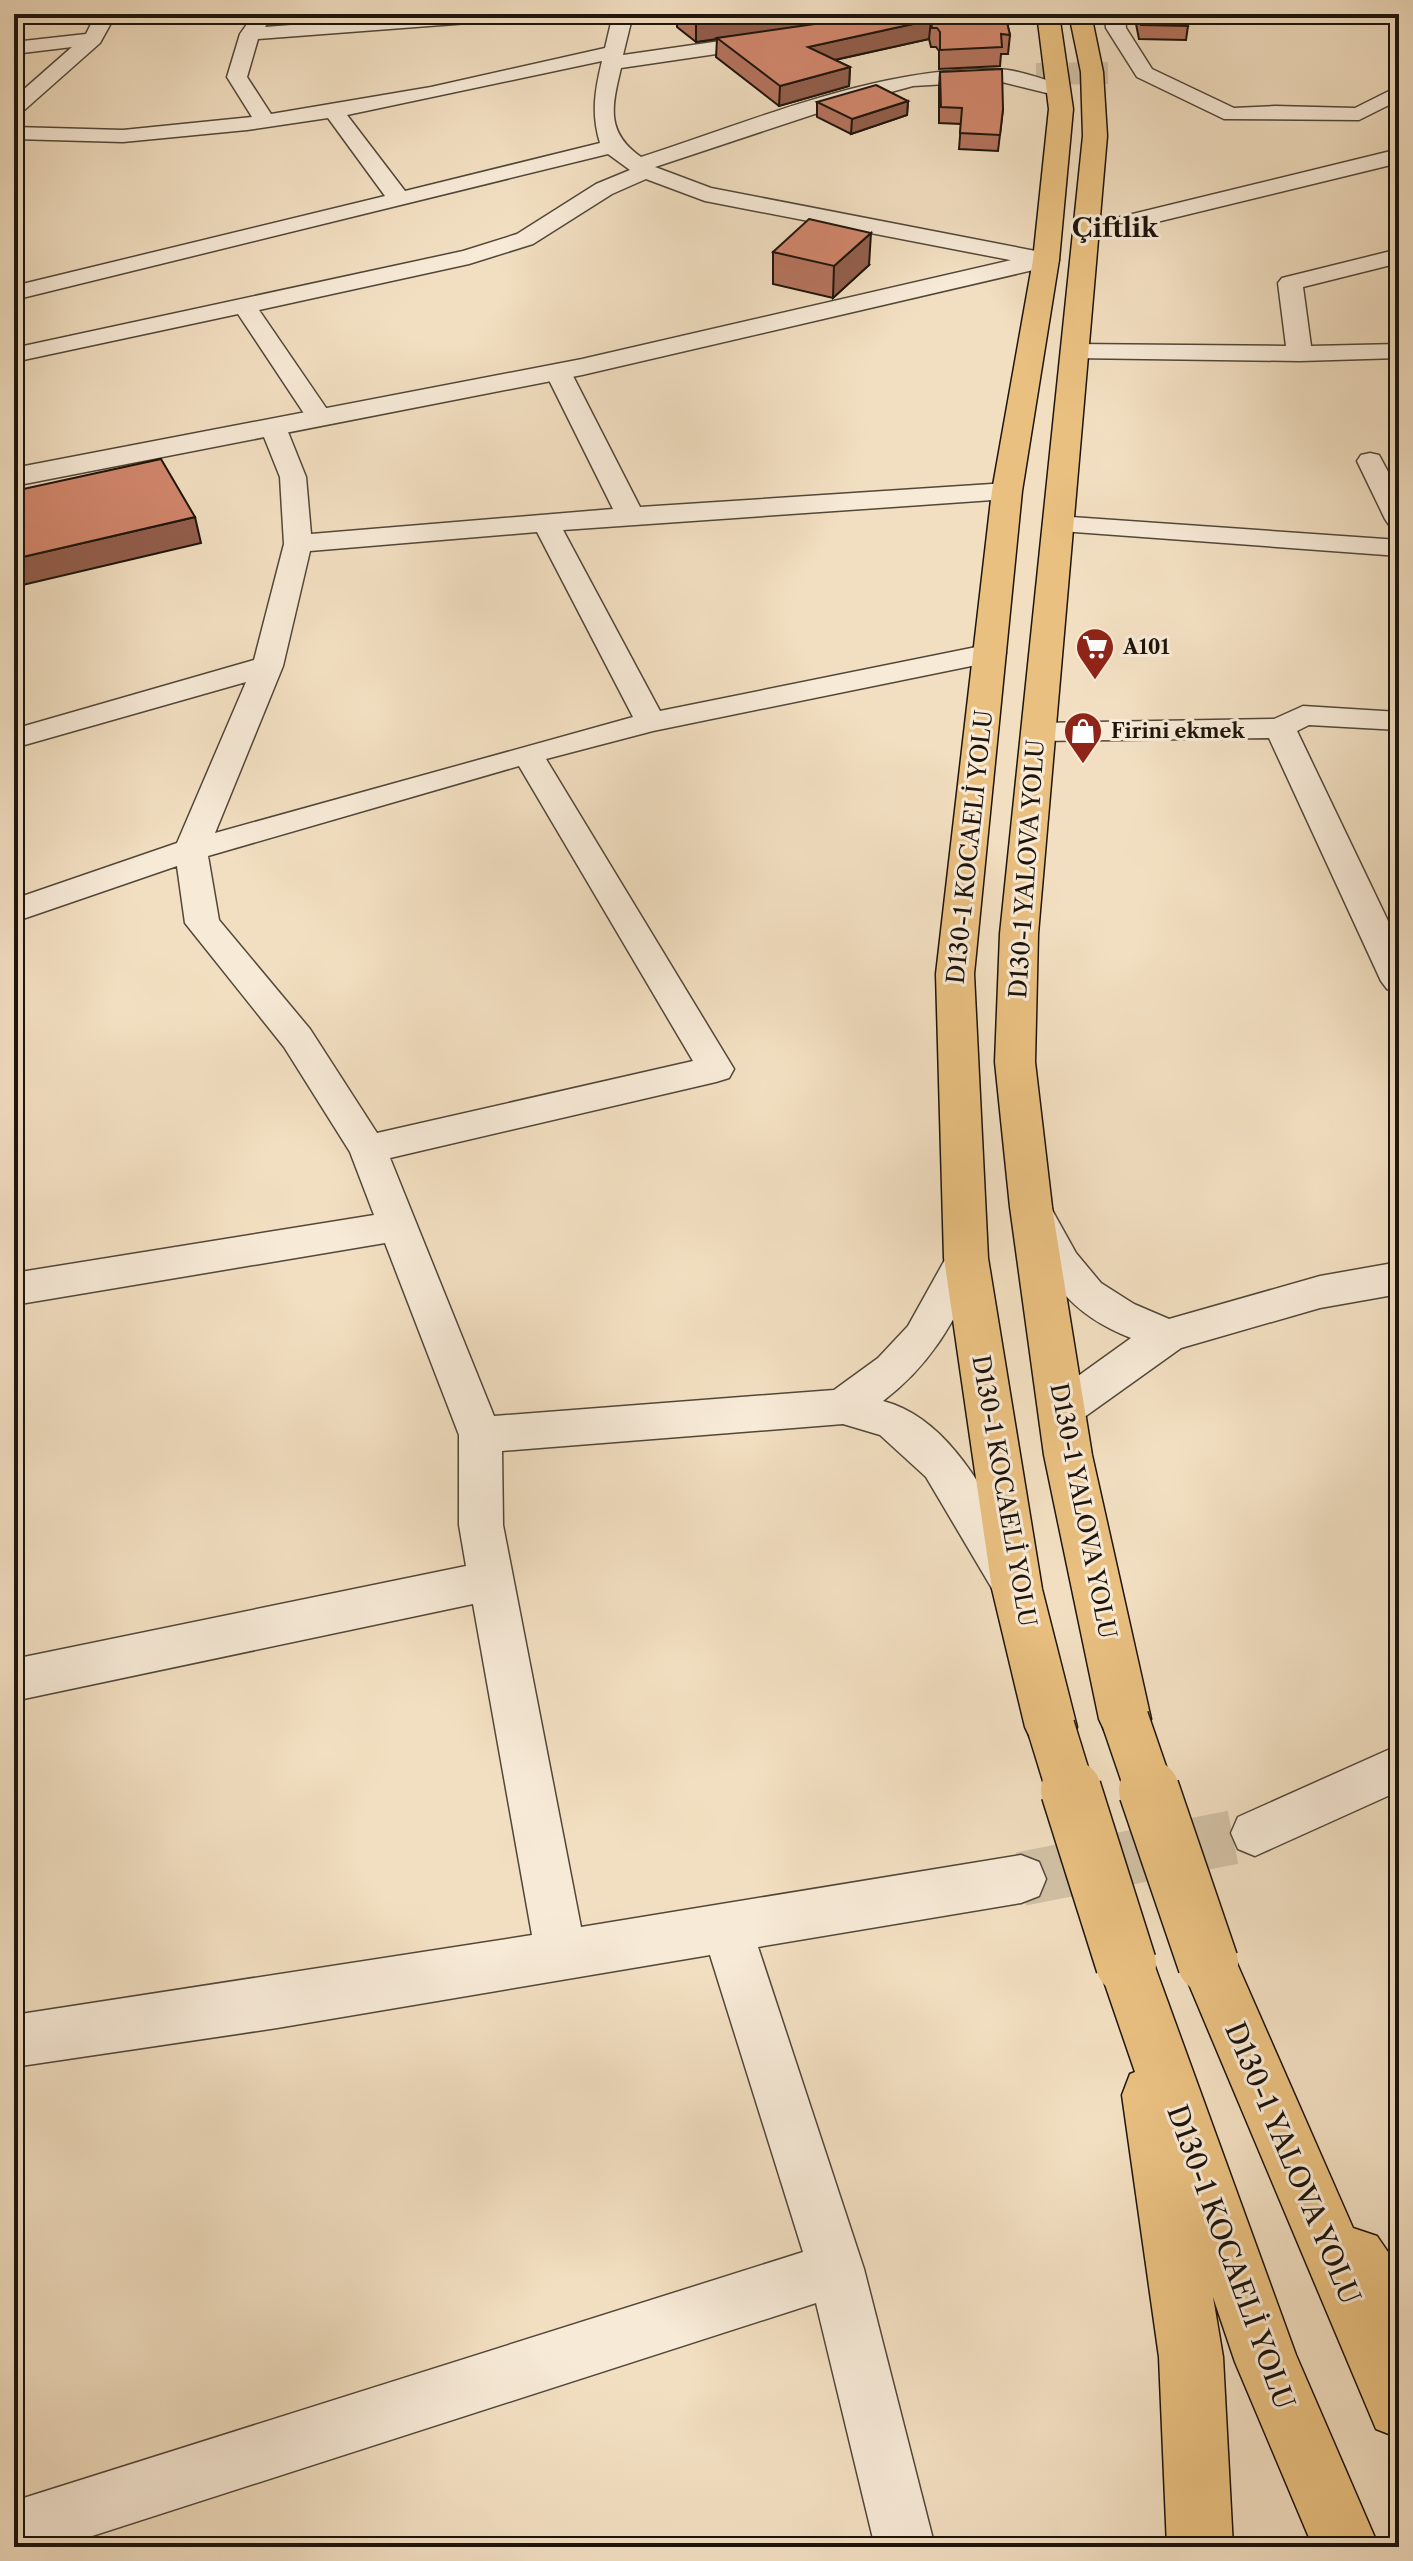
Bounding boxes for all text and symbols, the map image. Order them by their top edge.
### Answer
district label: Çiftlik [1072,212,1159,244]
supermarket icon: A101 [1074,626,1116,681]
place label: A101 [1122,635,1169,659]
street label: D130-1 KOCAELİ YOLU [940,708,998,985]
shop icon: Firini ekmek [1062,710,1104,765]
place label: Firini ekmek [1111,719,1245,743]
street label: D130-1 YALOVA YOLU [1003,738,1050,1000]
street label: D130-1 KOCAELİ YOLU [966,1353,1044,1629]
street label: D130-1 YALOVA YOLU [1044,1381,1123,1641]
street label: D130-1 YALOVA YOLU [1218,2017,1368,2309]
street label: D130-1 KOCAELİ YOLU [1160,2100,1302,2414]

